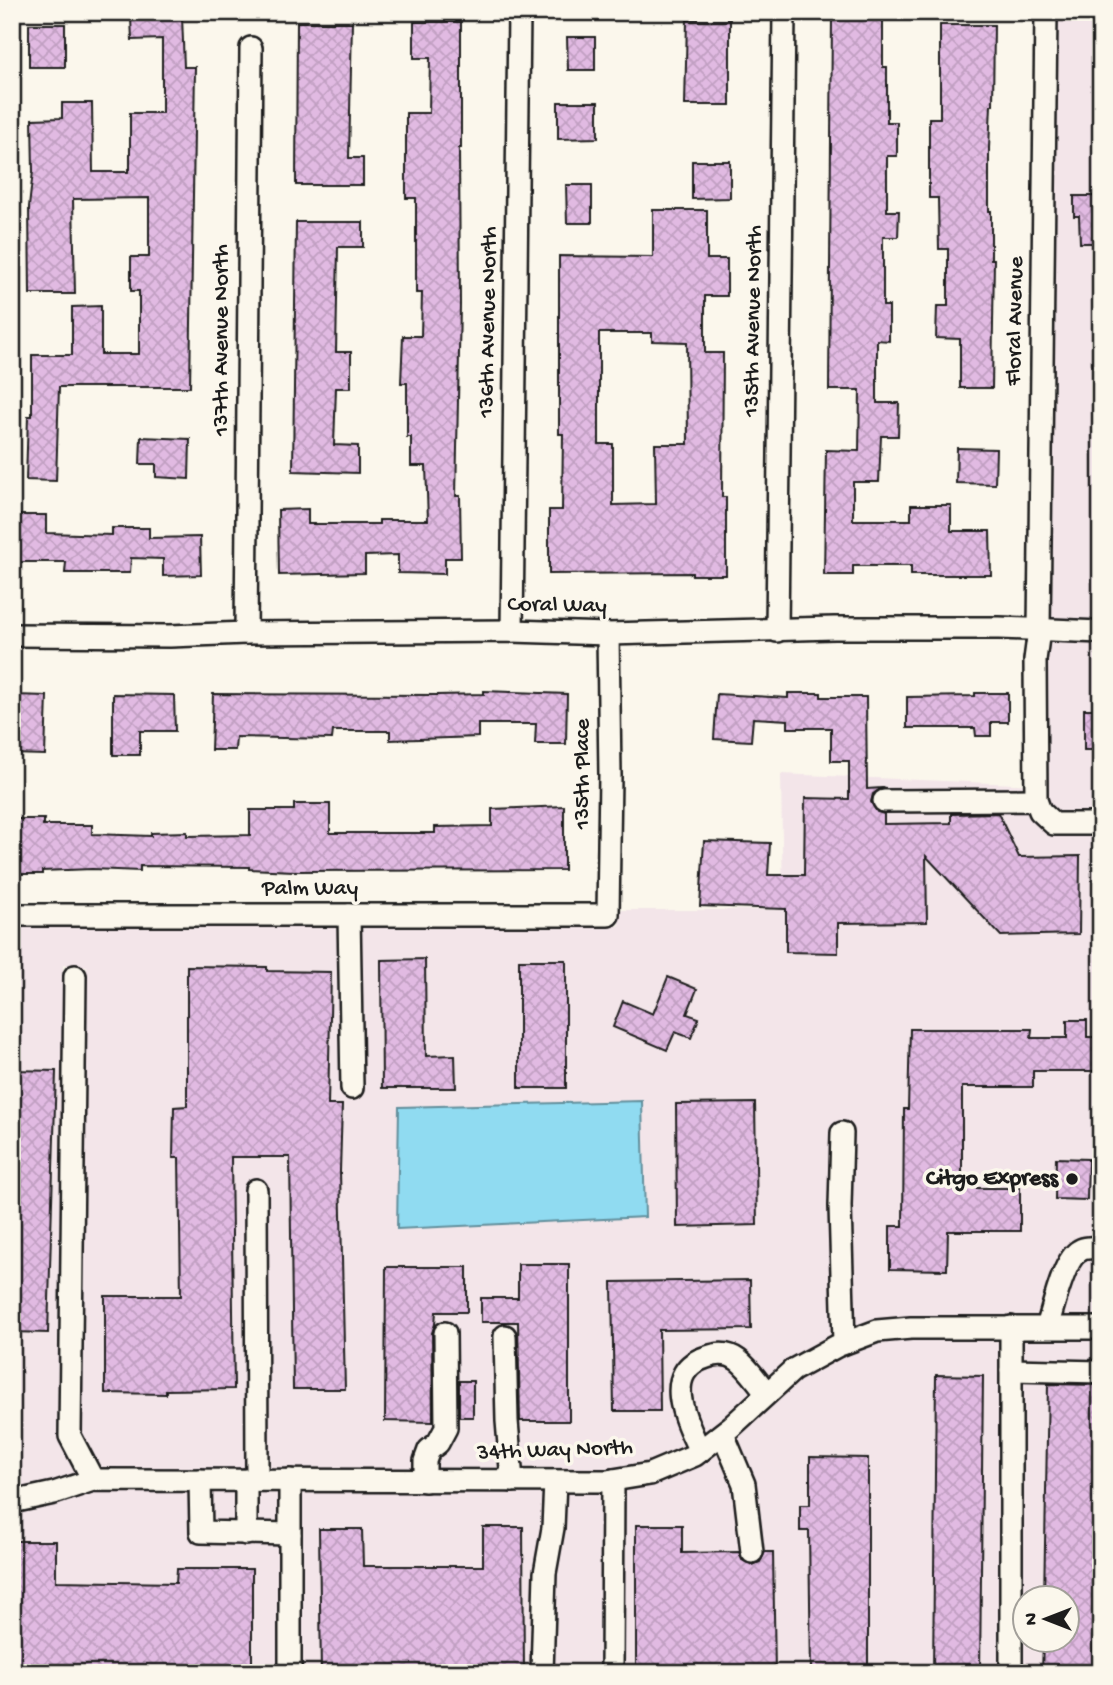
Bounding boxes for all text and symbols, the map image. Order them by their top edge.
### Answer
street label: 135th Avenue North [739,225,769,418]
street label: 136th Avenue North [474,226,504,419]
street label: 137th Avenue North [209,244,236,437]
street label: Floral Avenue [1001,255,1031,387]
street label: Coral Way [507,592,607,620]
street label: 135th Place [570,718,597,830]
street label: Palm Way [261,876,358,903]
place label: Citgo Express [926,1166,1060,1193]
marker: Citgo Express [1064,1171,1080,1187]
street label: 34th Way North [476,1435,633,1467]
north arrow [1012,1584,1082,1654]
text: N [1021,1613,1044,1625]

